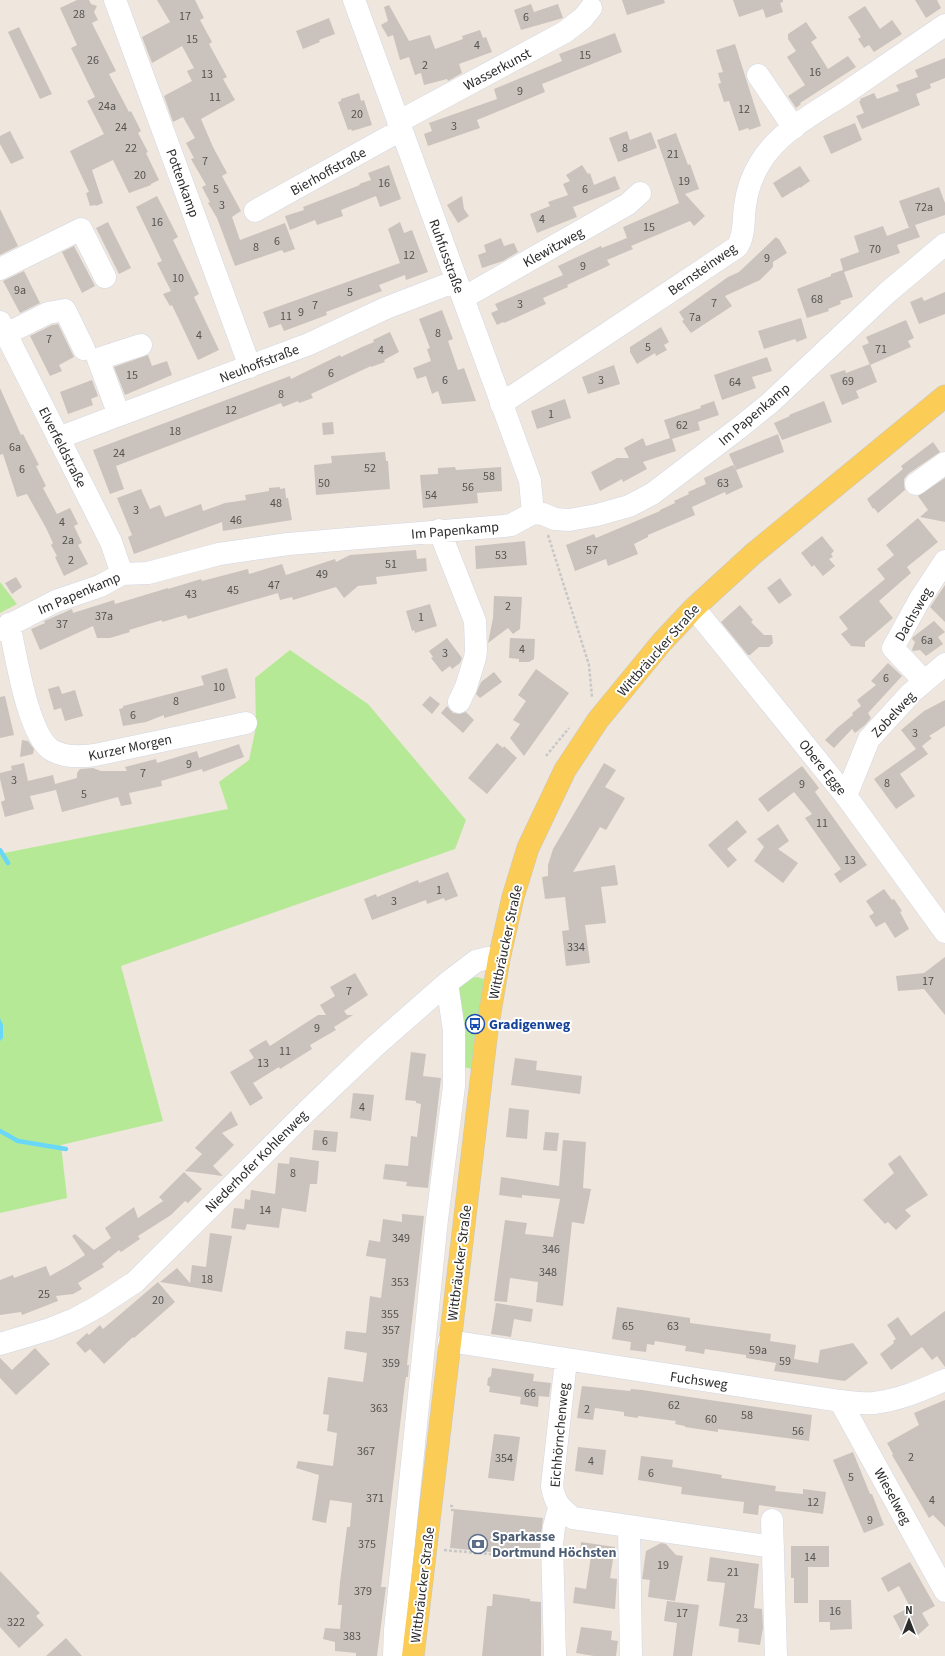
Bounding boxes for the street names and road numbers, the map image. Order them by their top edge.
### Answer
street label: Wasserkunst [460,44,535,96]
street label: Bierhoffstraße [287,143,370,201]
street label: Pottenkamp [160,146,204,221]
street label: Ruhfusstraße [423,216,469,296]
street label: Klewitzweg [519,223,588,273]
street label: Bernsteinweg [664,239,741,301]
street label: Neuhoffstraße [217,340,302,388]
street label: Im Papenkamp [714,379,795,451]
street label: Elverfeldstraße [33,404,91,491]
street label: Im Papenkamp [410,517,500,545]
street label: Im Papenkamp [35,567,124,620]
street label: Dachsweg [890,584,937,645]
street label: Wittbräucker Straße [613,600,705,701]
street label: Zobelweg [867,687,920,742]
street label: Kurzer Morgen [87,729,174,767]
street label: Obere Egge [793,735,851,800]
street label: Wittbräucker Straße [484,883,528,1001]
street label: Niederhofer Kohlenweg [201,1106,313,1218]
street label: Wittbräucker Straße [443,1204,477,1322]
street label: Fuchsweg [669,1367,729,1395]
street label: Eichhörnchenweg [545,1382,575,1488]
street label: Wieselweg [868,1465,916,1528]
street label: Wittbräucker Straße [406,1526,440,1644]

